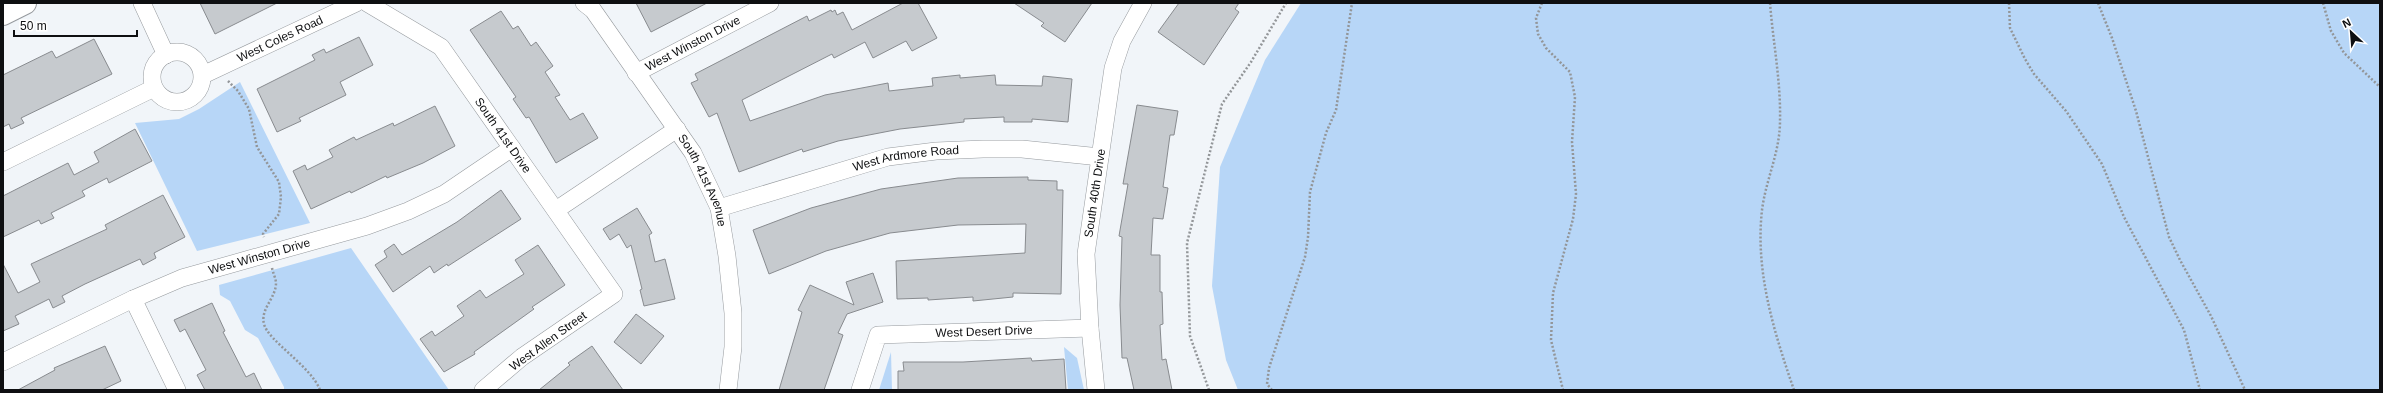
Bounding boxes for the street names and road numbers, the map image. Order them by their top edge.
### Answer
street label: West Coles Road [235,13,325,65]
street label: West Winston Drive [643,13,743,74]
street label: South 41st Drive [472,95,534,176]
street label: South 41st Avenue [675,132,729,228]
street label: West Ardmore Road [851,143,959,174]
street label: South 40th Drive [1081,147,1108,238]
street label: West Winston Drive [207,235,312,277]
street label: West Allen Street [507,308,590,374]
street label: West Desert Drive [935,323,1033,340]

